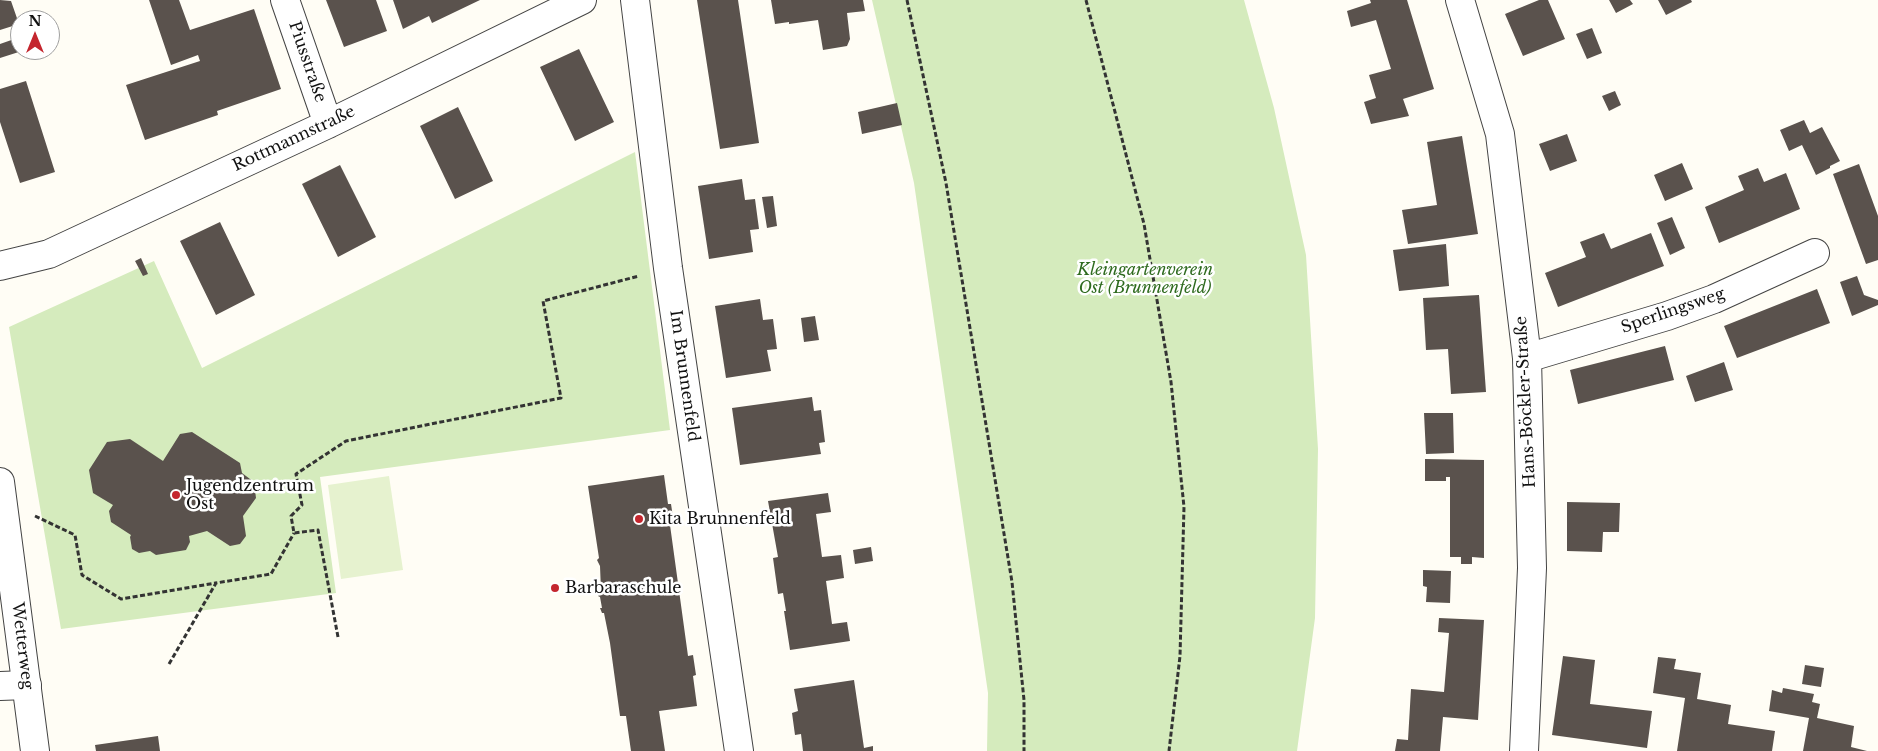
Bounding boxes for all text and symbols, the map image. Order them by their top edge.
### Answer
north arrow [10,10,60,60]
text: N [28,12,42,30]
street label: Piusstraße [284,19,330,105]
street label: Rottmannstraße [230,102,358,176]
park label: Kleingartenverein Ost (Brunnenfeld) [1077,260,1213,298]
street label: Sperlingsweg [1619,284,1727,338]
street label: Im Brunnenfeld [665,309,703,443]
street label: Hans-Böckler-Straße [1512,316,1540,488]
place label: Jugendzentrum Ost [186,476,314,514]
marker: Jugendzentrum Ost [170,489,182,501]
place label: Kita Brunnenfeld [649,509,791,529]
marker: Kita Brunnenfeld [633,513,645,525]
place label: Barbaraschule [565,578,682,598]
marker: Barbaraschule [549,582,561,594]
street label: Wetterweg [7,601,37,691]

